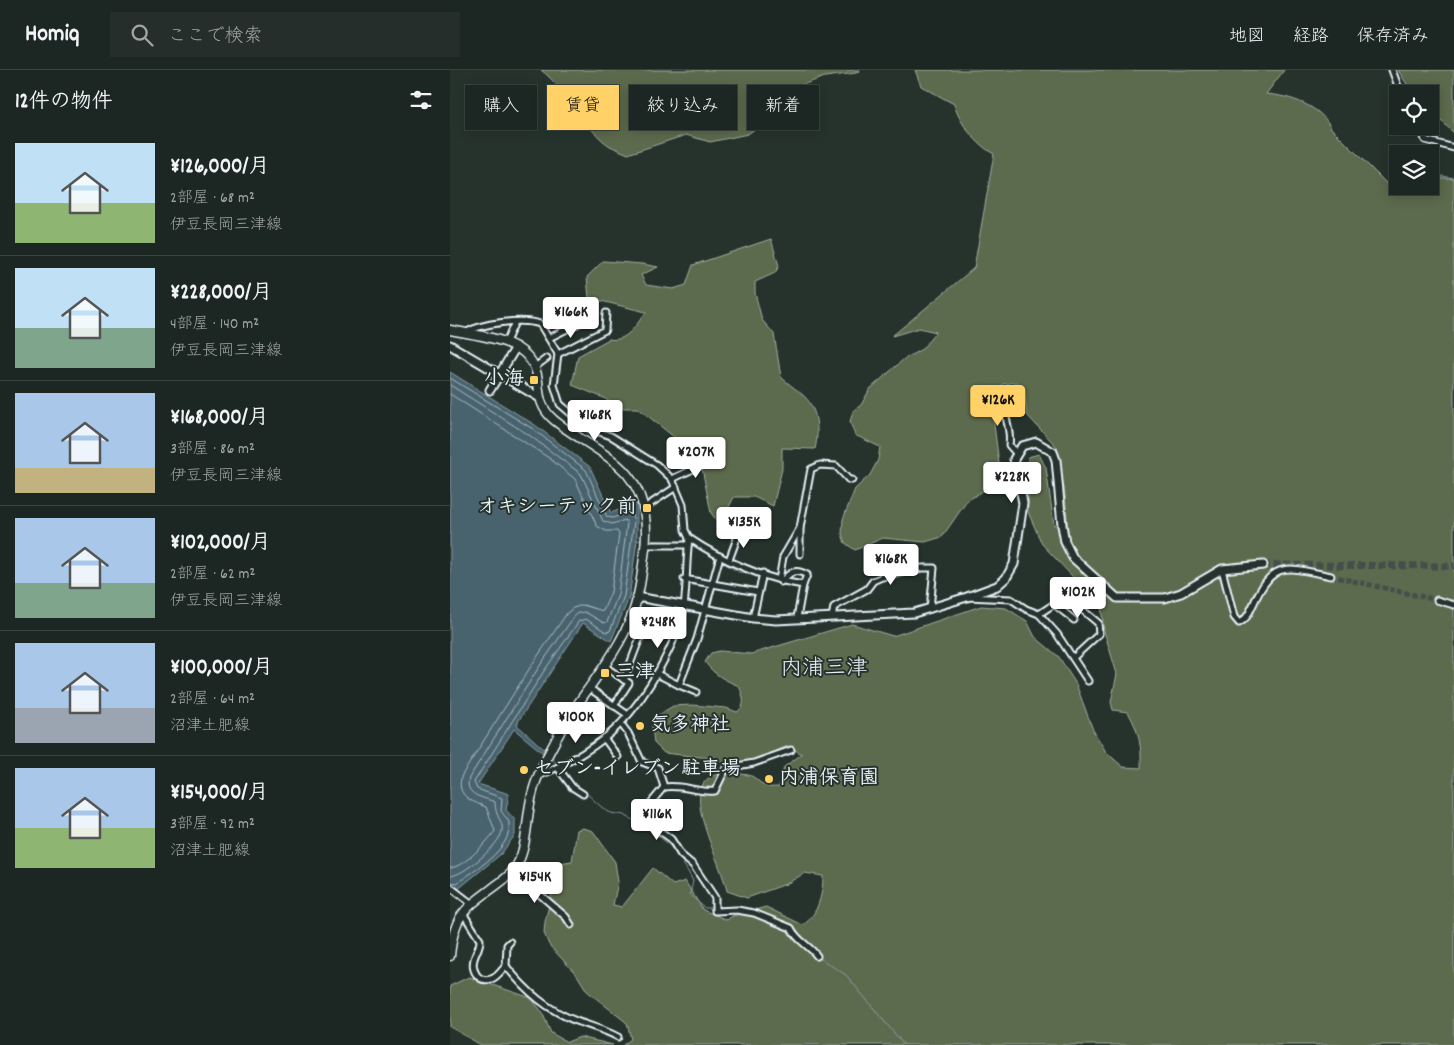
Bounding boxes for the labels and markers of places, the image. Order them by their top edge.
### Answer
pin: ¥166K [536,296,606,339]
place label: 小海 [484,366,524,394]
marker: 小海 [528,374,540,386]
pin: ¥126K [963,384,1033,427]
pin: ¥168K [560,400,630,442]
pin: ¥207K [661,436,731,479]
pin: ¥228K [977,462,1047,504]
place label: オキシーテック前 [477,494,637,522]
marker: オキシーテック前 [641,502,653,514]
pin: ¥135K [709,506,779,549]
pin: ¥168K [856,544,926,586]
pin: ¥102K [1043,576,1113,619]
pin: ¥248K [623,606,693,649]
place label: 三津 [615,659,655,687]
marker: 三津 [599,667,611,679]
pin: ¥100K [541,702,611,744]
place label: 気多神社 [650,712,730,740]
marker: 気多神社 [634,720,646,732]
place label: セブン-イレブン駐車場 [534,756,741,784]
marker: セブン-イレブン駐車場 [518,764,530,776]
place label: 内浦保育園 [779,765,879,793]
marker: 内浦保育園 [763,773,775,785]
pin: ¥116K [622,798,692,841]
pin: ¥154K [500,862,570,904]

